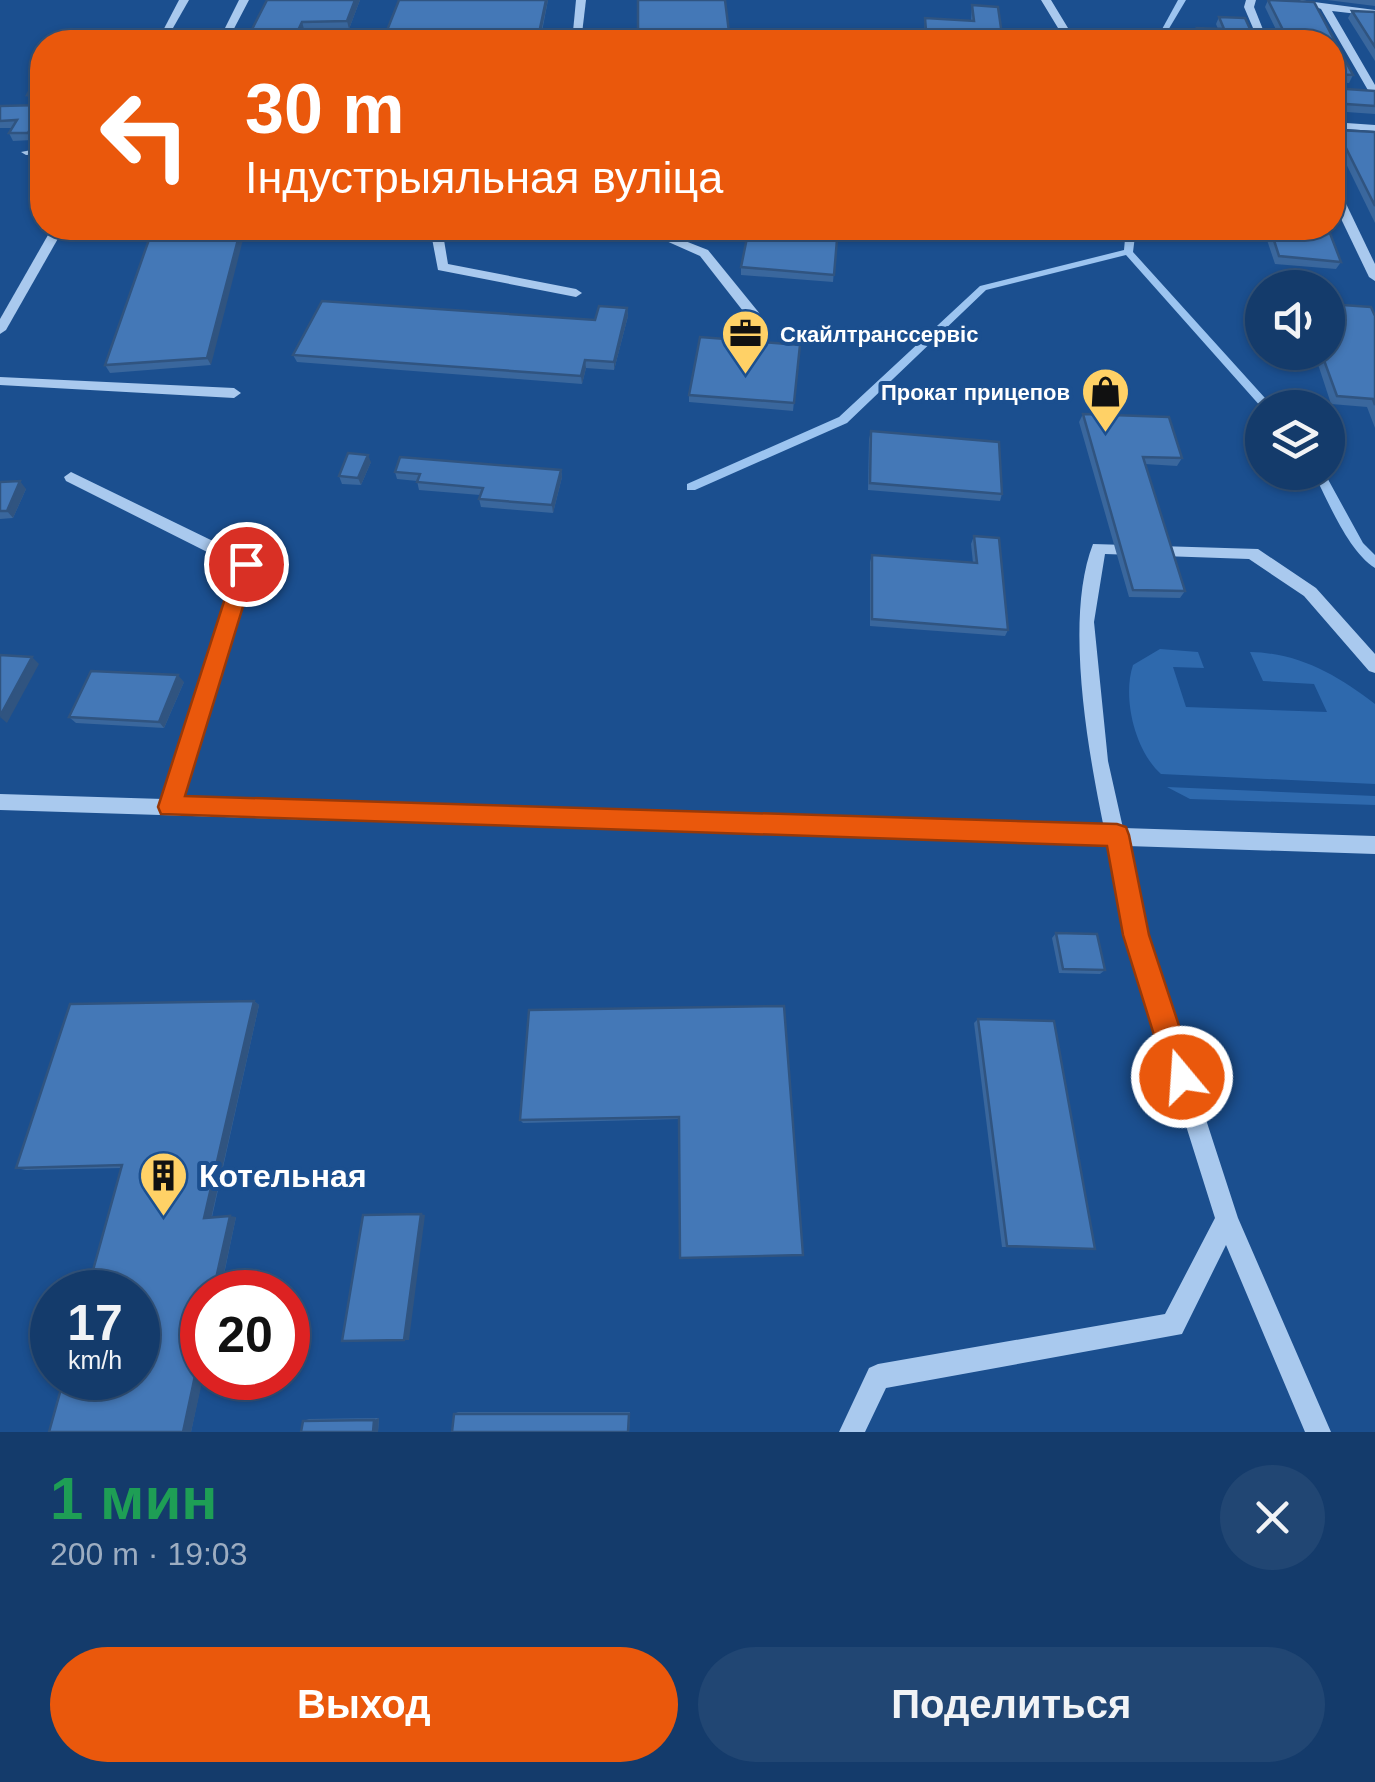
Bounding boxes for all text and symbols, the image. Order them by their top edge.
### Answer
icon: left [80,70,210,200]
text: 30 m [245,70,405,148]
text: Індустрыяльная вуліца [245,152,723,203]
map controls [1245,270,1345,490]
button: sound [1245,270,1345,370]
office icon: Скайлтранссервіс [719,308,771,376]
place label: Скайлтранссервіс [780,322,978,347]
shop icon: Прокат прицепов [1079,366,1131,434]
place label: Прокат прицепов [881,380,1070,405]
button: layers [1245,390,1345,490]
pin [204,522,289,607]
icon: arrive [219,537,274,592]
position arrow [1130,1025,1234,1129]
building icon: Котельная [138,1150,190,1218]
place label: Котельная [199,1158,367,1194]
speed limit sign: 20 [180,1270,310,1400]
text: 17 [67,1295,123,1351]
text: km/h [68,1346,122,1374]
text: 1 мин [50,1465,218,1532]
button: close [1220,1465,1325,1570]
text: 200 m · 19:03 [50,1536,247,1572]
button: Выход [50,1647,678,1762]
button: Поделиться [698,1647,1325,1762]

